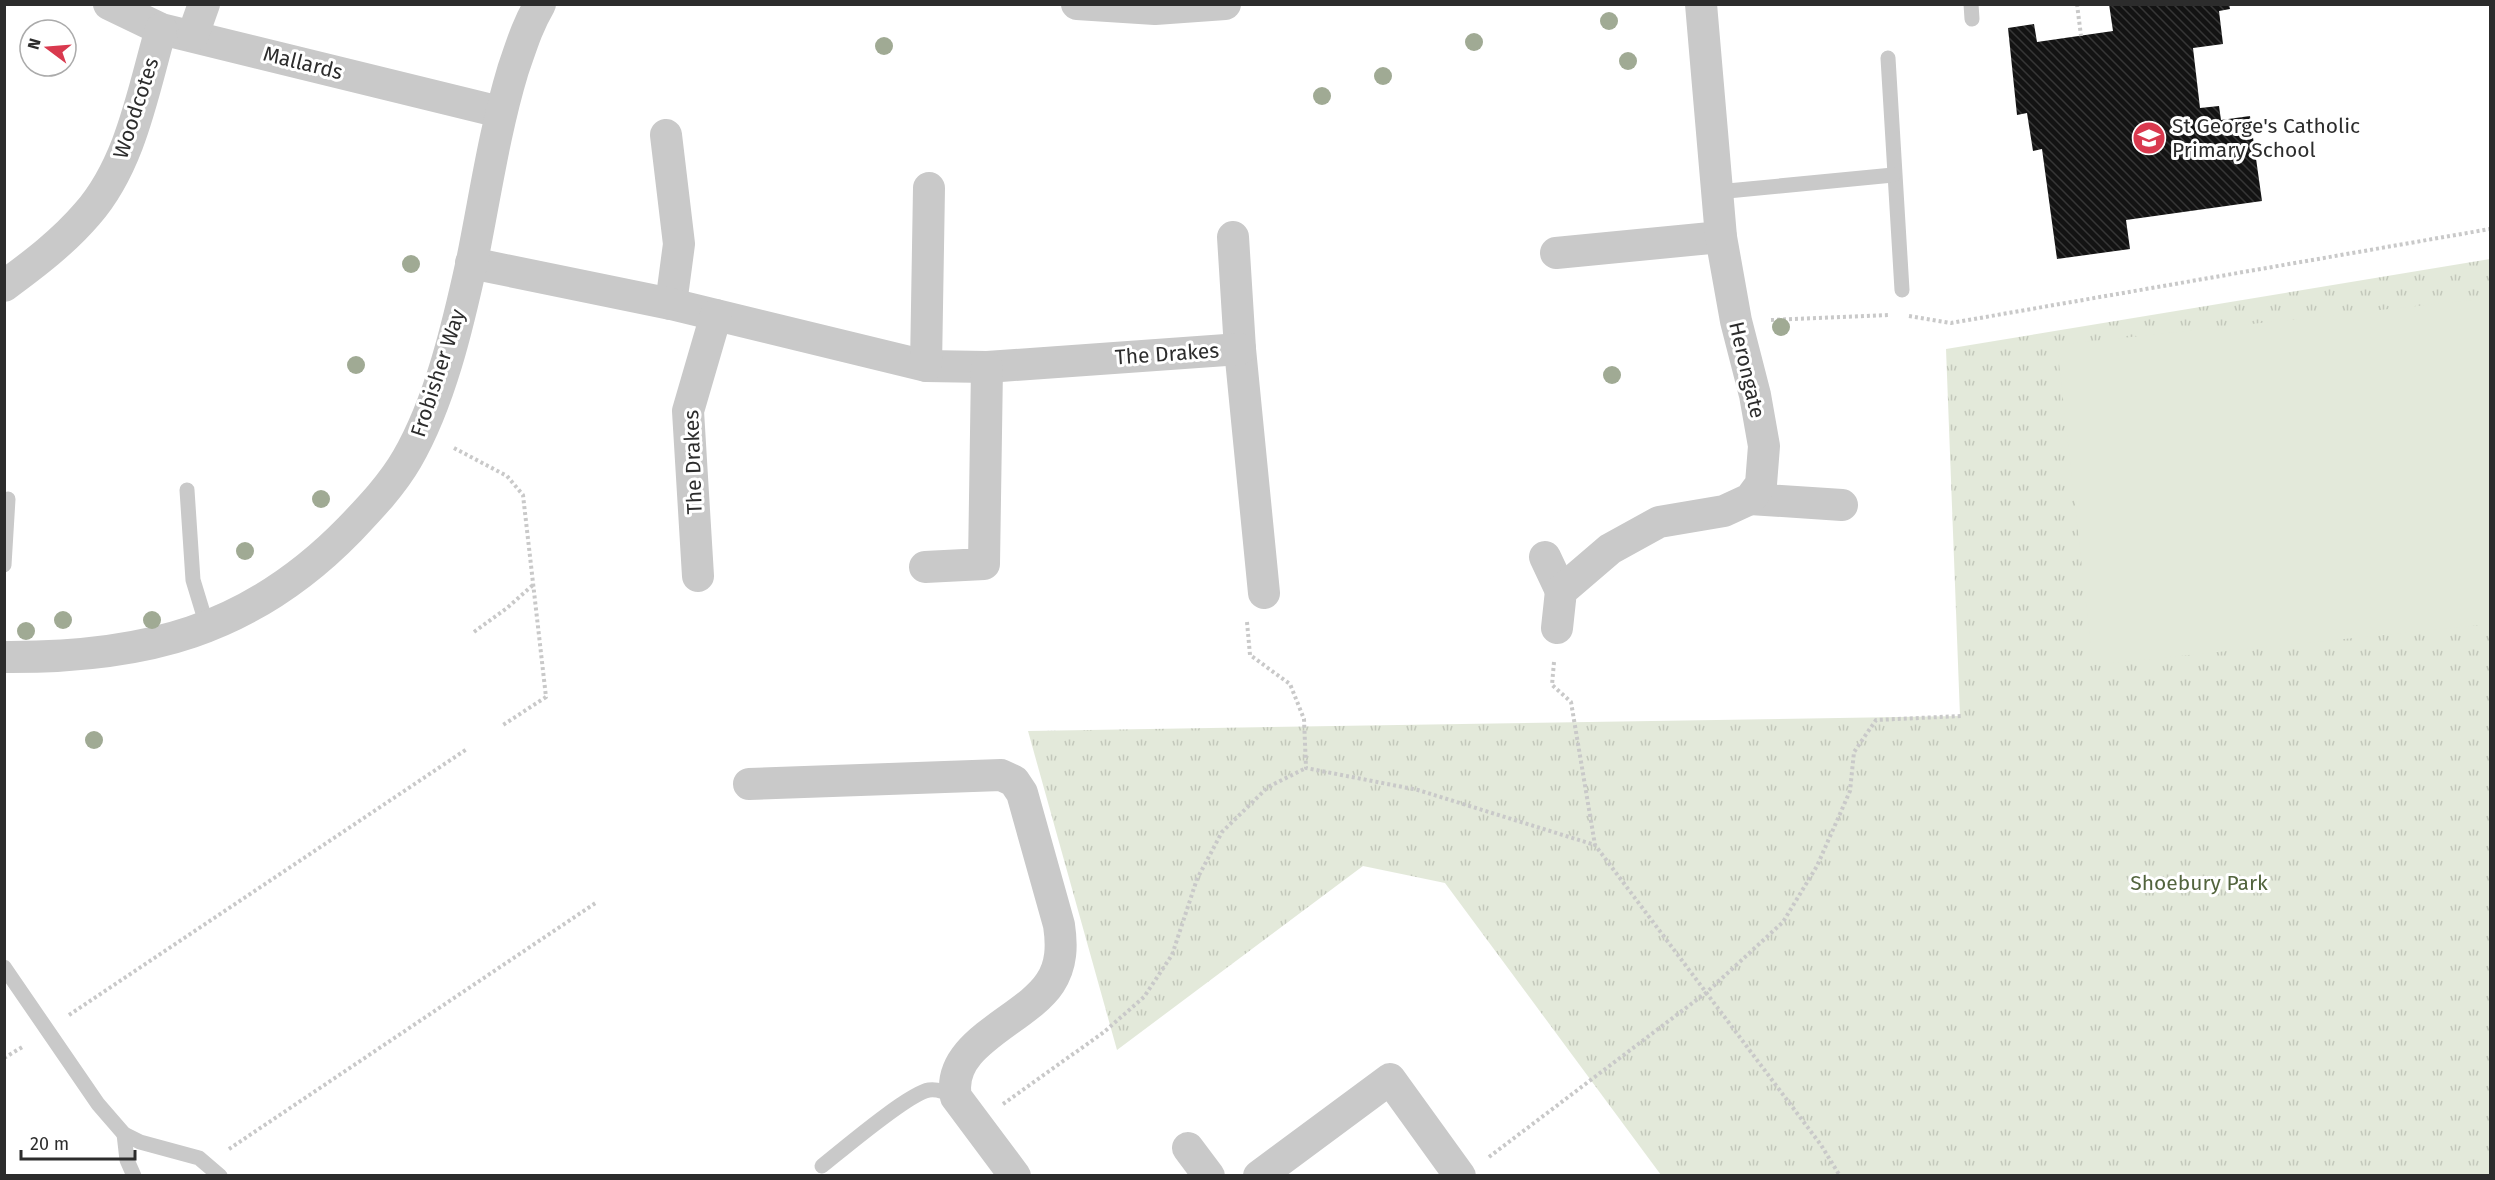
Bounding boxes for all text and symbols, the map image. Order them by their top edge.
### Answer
north arrow [18,18,78,78]
text: N [23,36,45,52]
street label: Mallards [261,41,346,85]
street label: Woodcotes [107,54,165,162]
place label: St George's Catholic Primary School [2172,113,2360,163]
school or university icon: St George's Catholic Primary School [2131,120,2167,156]
street label: Frobisher Way [405,305,471,440]
street label: Herongate [1723,319,1771,421]
street label: The Drakes [1114,337,1220,371]
street label: The Drakes [678,409,708,515]
park label: Shoebury Park [2130,870,2268,896]
scale bar [21,1123,135,1161]
text: 20 m [30,1133,69,1155]

